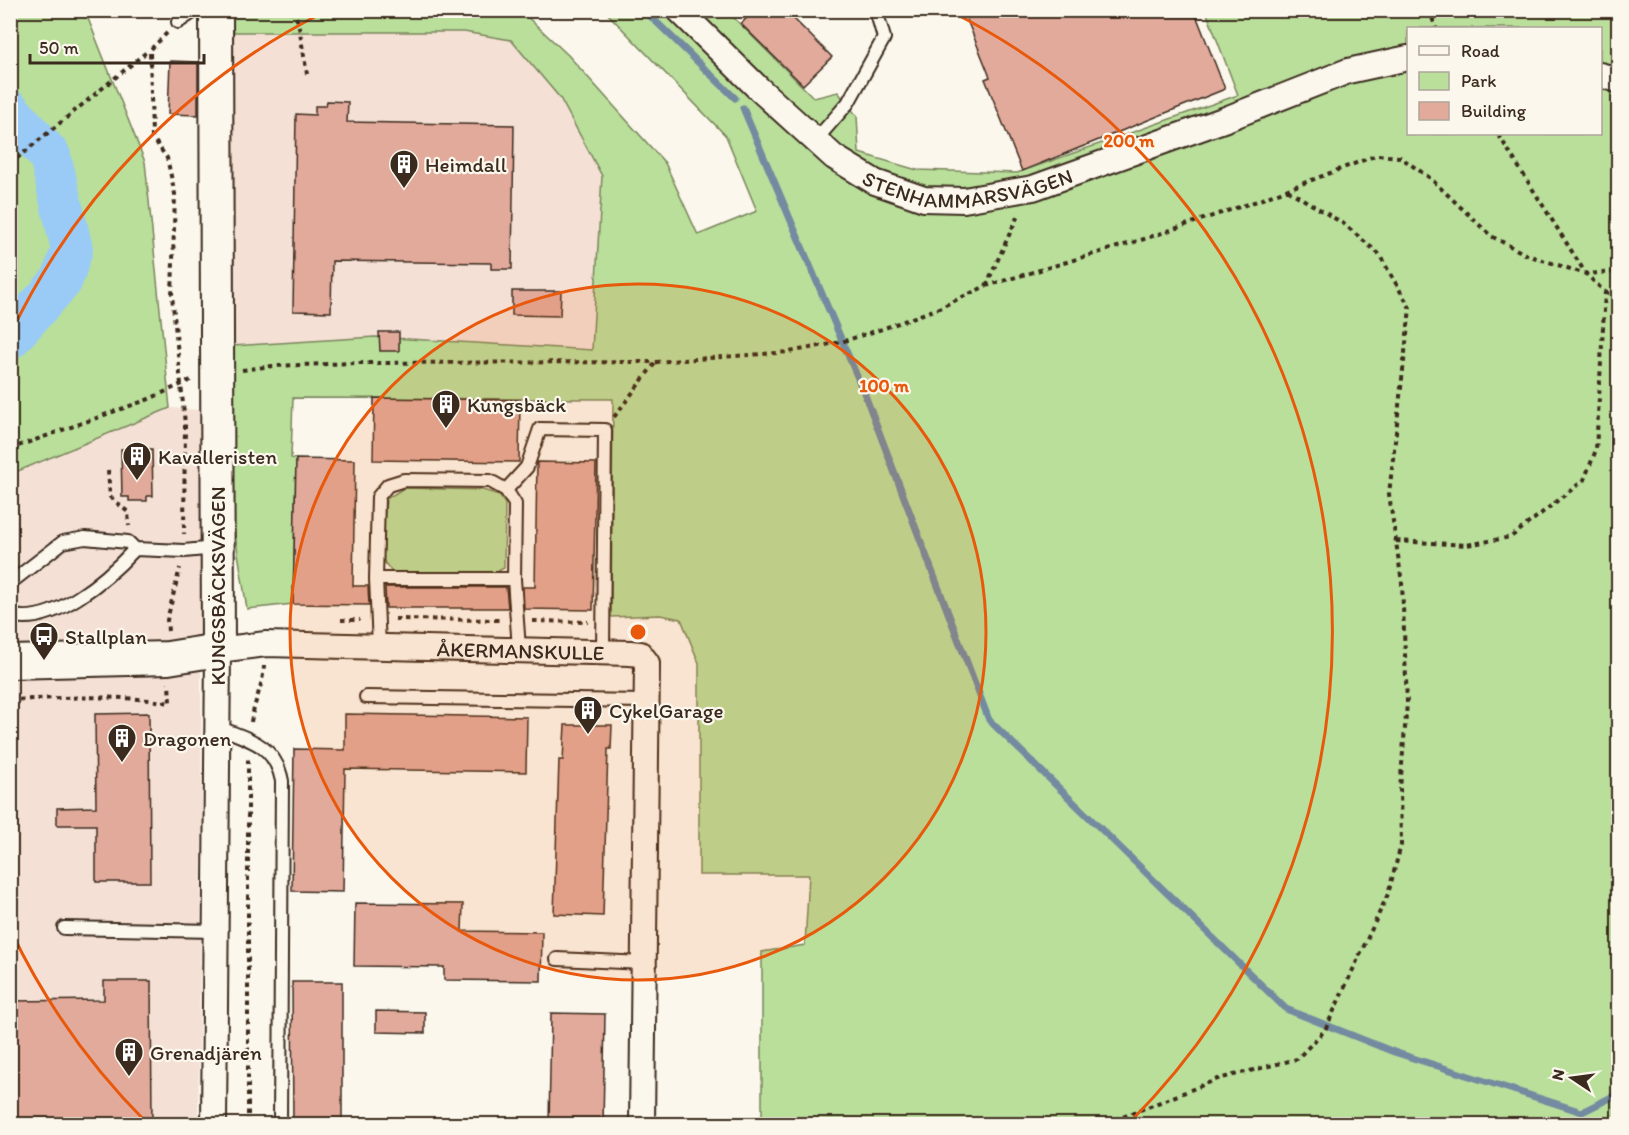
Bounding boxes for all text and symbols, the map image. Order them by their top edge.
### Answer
scale bar [30,27,204,65]
legend [1407,27,1602,135]
text: 50 m [39,37,79,59]
text: Road [1461,40,1500,62]
text: Park [1461,70,1496,92]
text: Building [1461,100,1527,122]
text: 200 m [1104,130,1155,152]
building icon: Heimdall [388,148,420,190]
place label: Heimdall [425,152,507,177]
street label: STENHAMMARSVÄGEN [861,157,1075,183]
text: STENHAMMARSVÄGEN [858,163,1076,213]
text: 100 m [859,375,910,397]
building icon: Kungsbäck [430,388,462,430]
place label: Kungsbäck [467,392,566,417]
building icon: Kavalleristen [121,440,153,482]
place label: Kavalleristen [158,444,277,469]
street label: KUNGSBÄCKSVÄGEN [205,486,230,686]
bus stop icon: Stallplan [28,620,60,662]
centre of rings [628,622,648,642]
place label: Stallplan [65,624,147,649]
street label: ÅKERMANSKULLE [436,636,605,665]
building icon: CykelGarage [572,694,604,736]
place label: CykelGarage [609,698,724,723]
building icon: Dragonen [106,722,138,764]
place label: Dragonen [143,726,232,751]
building icon: Grenadjären [113,1036,145,1078]
place label: Grenadjären [150,1040,262,1065]
north arrow [1542,1048,1602,1108]
text: N [1547,1067,1568,1082]

